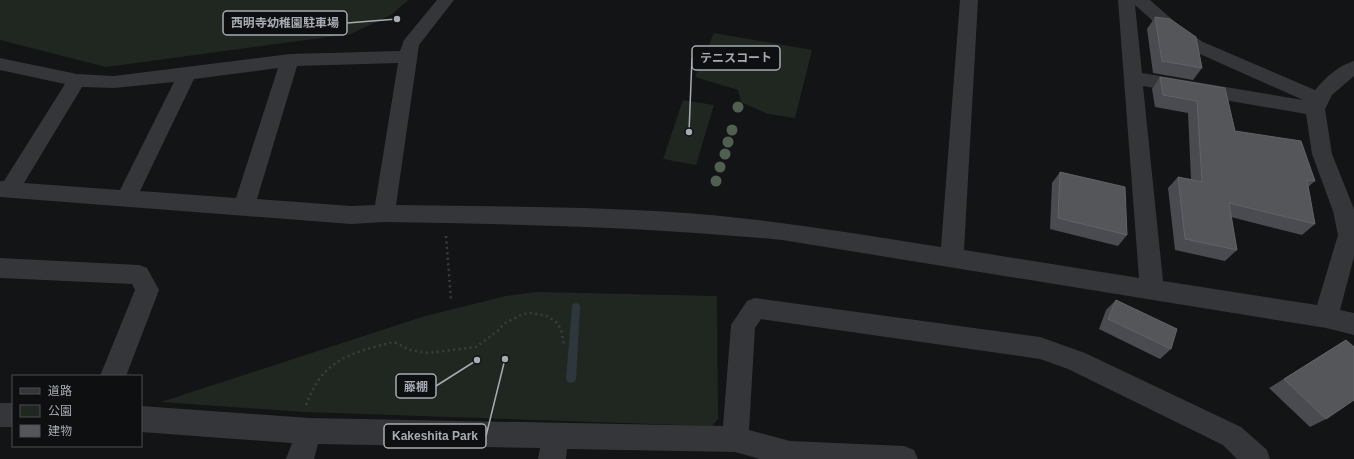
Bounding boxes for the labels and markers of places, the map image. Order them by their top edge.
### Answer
callout: 西明寺幼稚園駐車場 [223,11,347,35]
callout: テニスコート [692,46,780,70]
callout: 藤棚 [396,374,436,398]
callout: Kakeshita Park [384,424,486,448]

